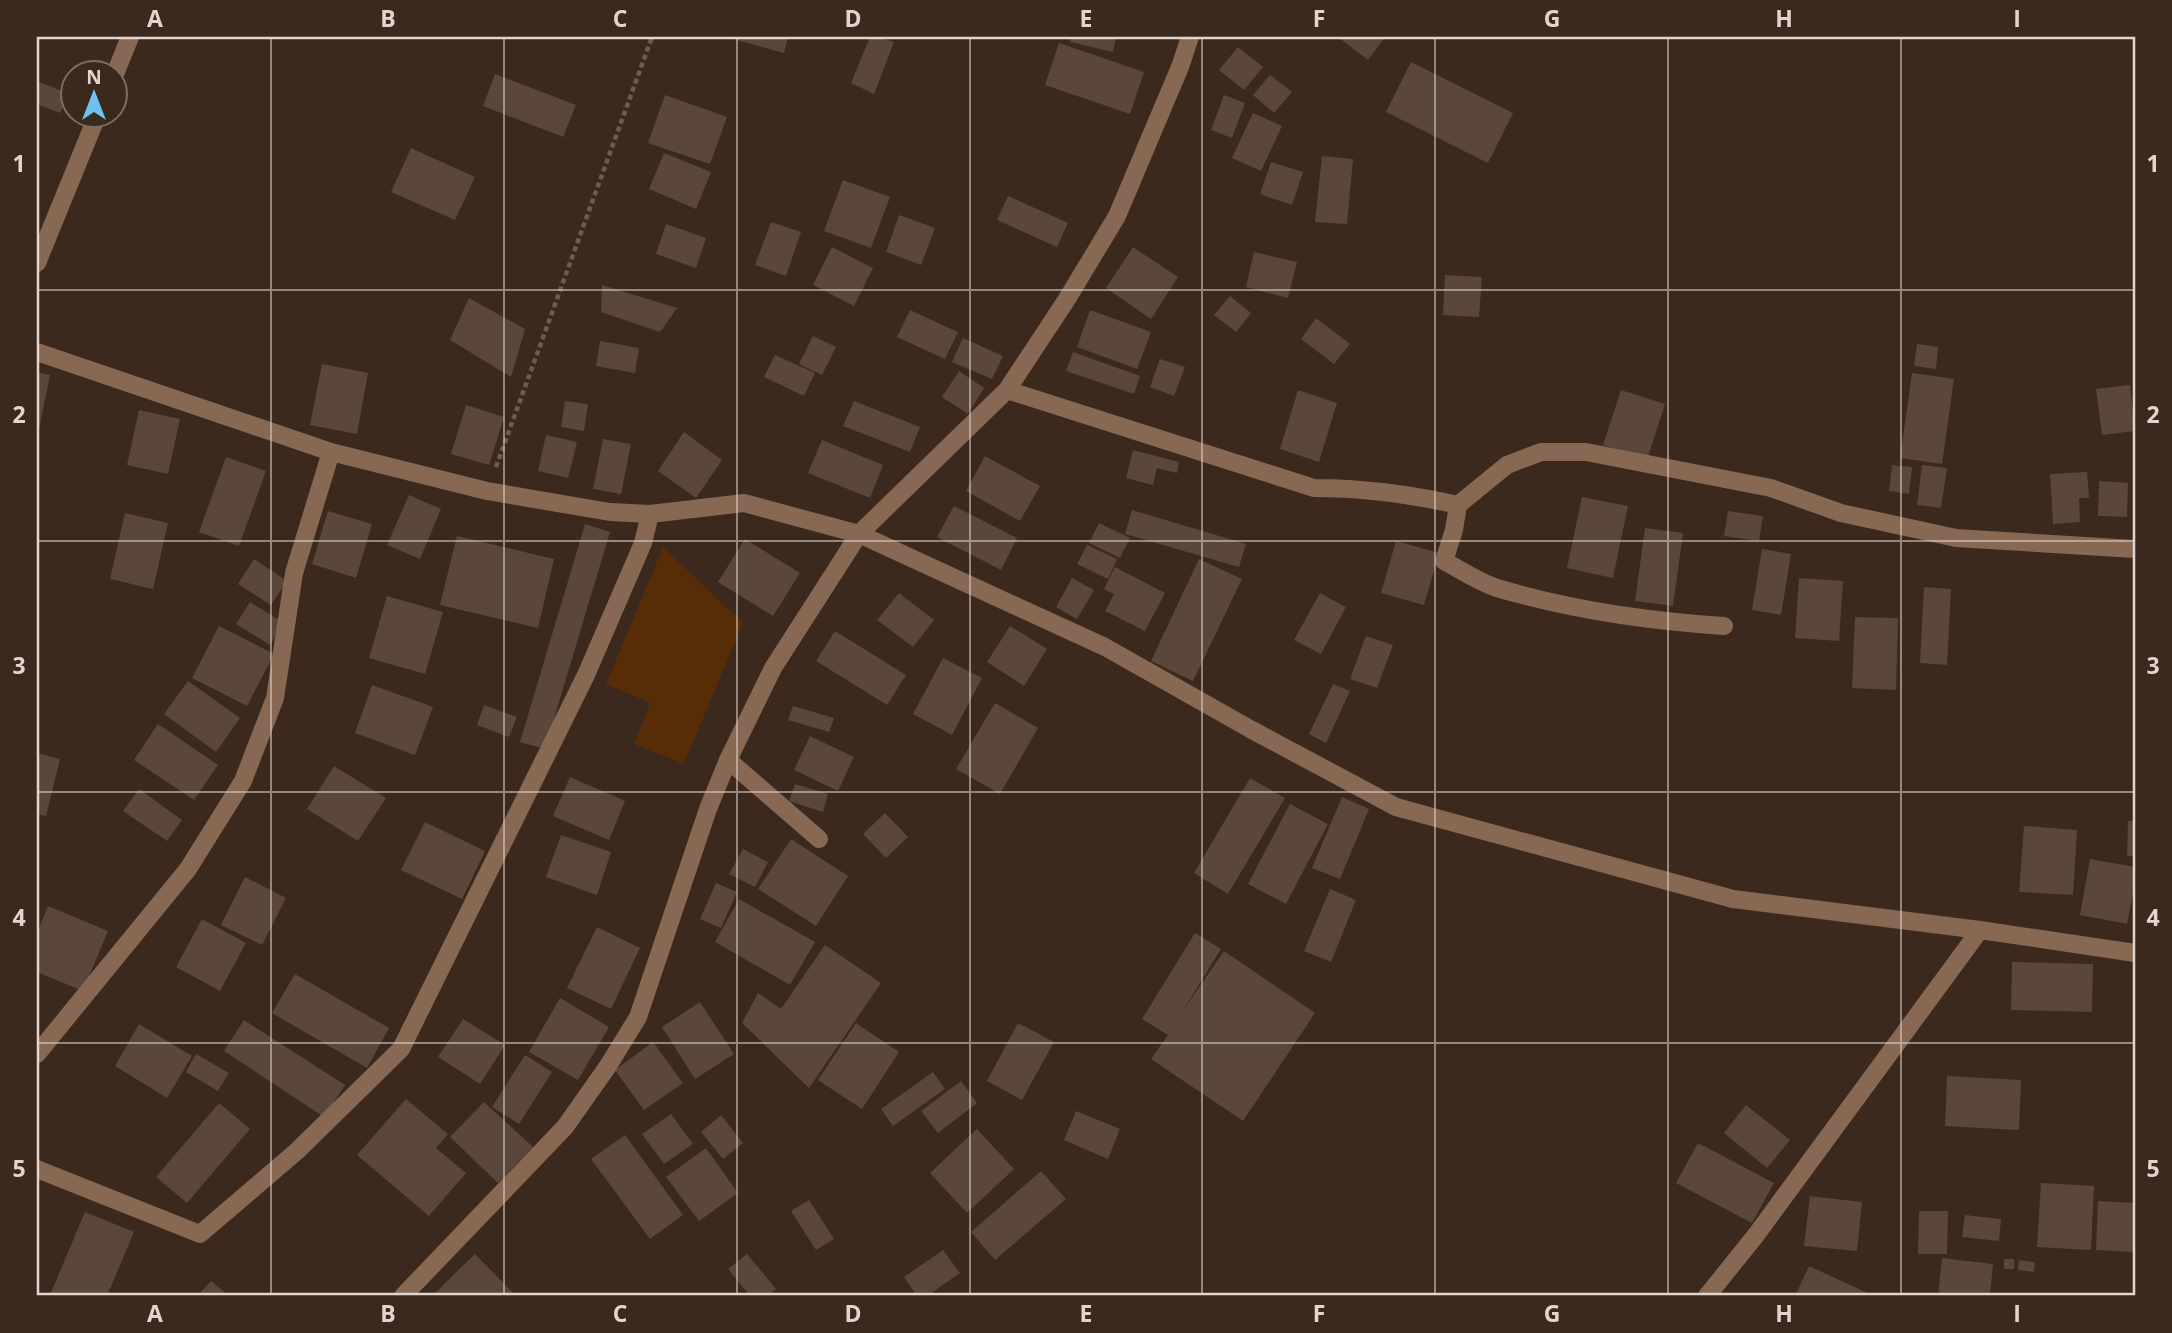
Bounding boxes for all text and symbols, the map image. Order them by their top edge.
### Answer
text: A [147,2,163,34]
text: B [380,2,396,34]
text: C [613,2,627,34]
text: D [844,2,862,34]
text: E [1080,2,1092,34]
text: F [1313,2,1325,34]
text: G [1544,2,1560,34]
text: H [1775,2,1793,34]
text: I [2013,2,2021,34]
north arrow [60,60,130,130]
text: N [86,64,102,90]
text: 1 [12,147,26,179]
text: 1 [2146,147,2160,179]
text: 2 [12,398,26,430]
text: 2 [2146,398,2160,430]
text: 3 [12,649,26,681]
text: 3 [2146,649,2160,681]
text: 4 [12,901,26,933]
text: 4 [2146,901,2160,933]
text: 5 [12,1152,26,1184]
text: 5 [2146,1152,2160,1184]
text: A [147,1297,163,1329]
text: B [380,1297,396,1329]
text: C [613,1297,627,1329]
text: D [844,1297,862,1329]
text: E [1080,1297,1092,1329]
text: F [1313,1297,1325,1329]
text: G [1544,1297,1560,1329]
text: H [1775,1297,1793,1329]
text: I [2013,1297,2021,1329]

